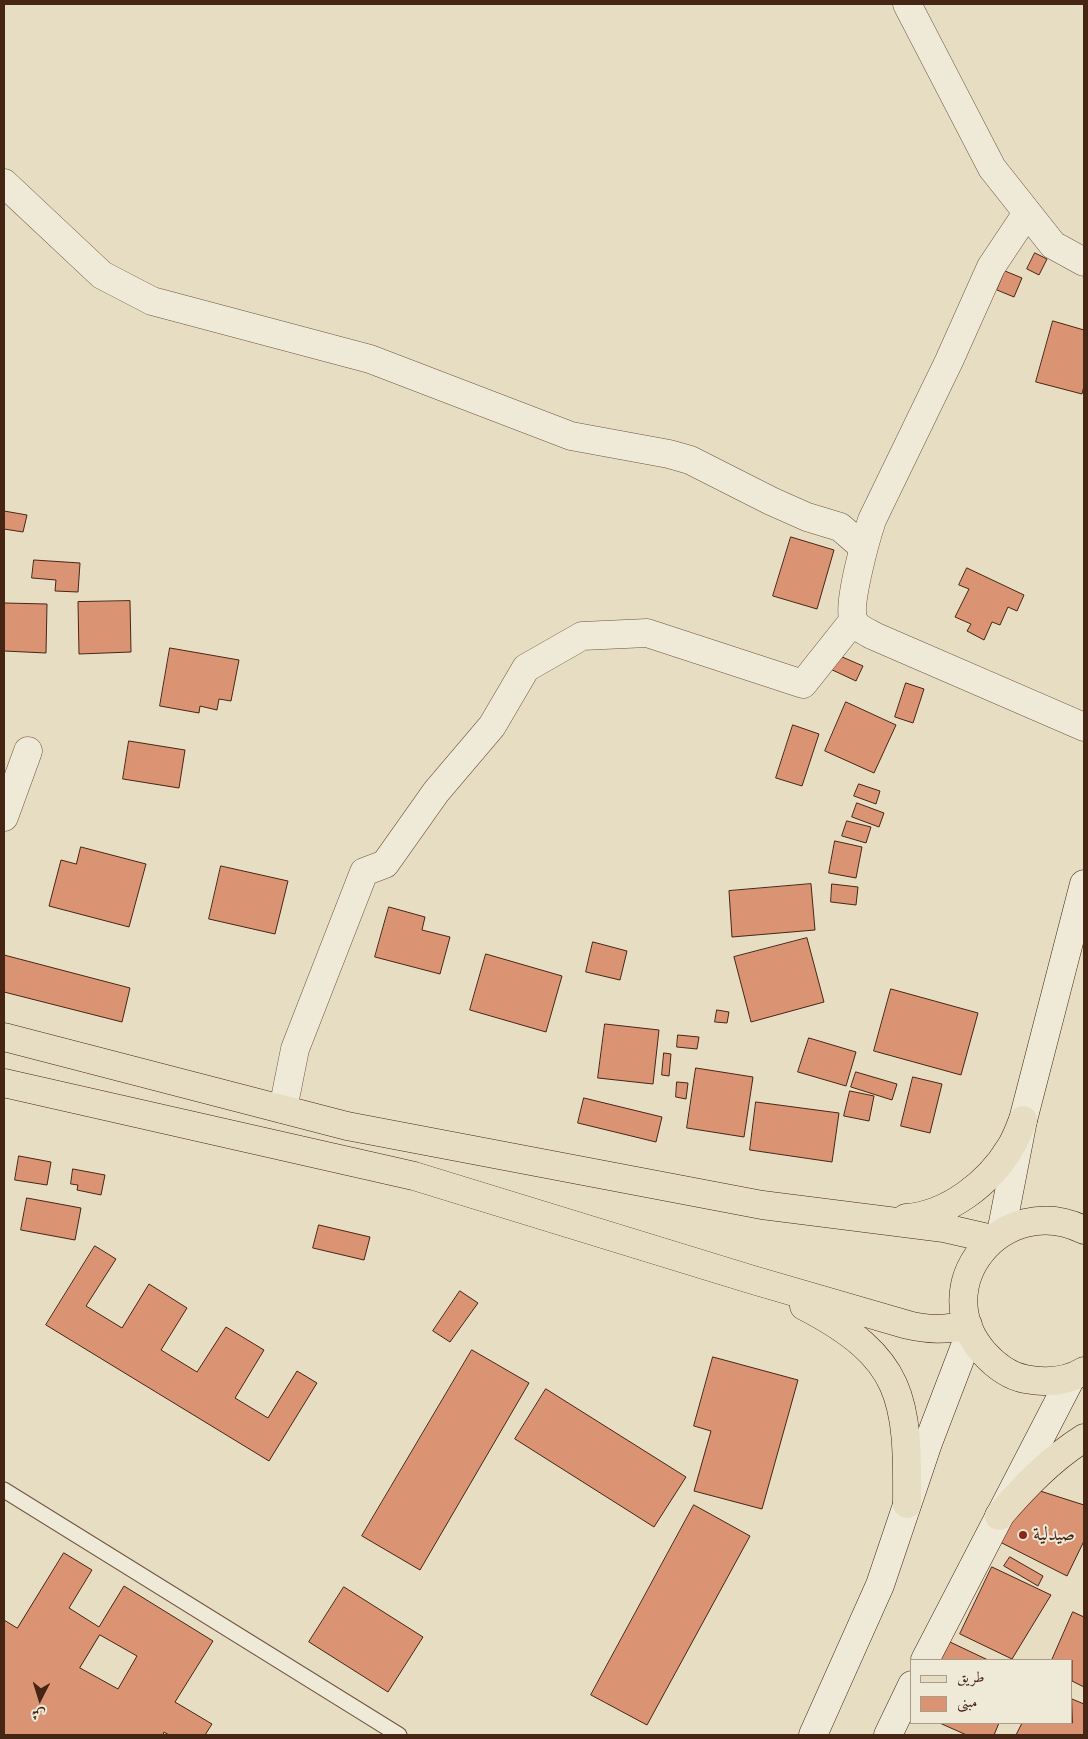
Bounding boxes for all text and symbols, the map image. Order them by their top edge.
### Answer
place label: صيدلية [1033,1524,1075,1546]
marker: صيدلية [1017,1529,1029,1541]
legend [910,1659,1073,1724]
text: طريق [957,1668,984,1686]
north arrow [15,1674,65,1724]
text: مبنى [957,1693,977,1711]
text: ش [31,1705,46,1724]

